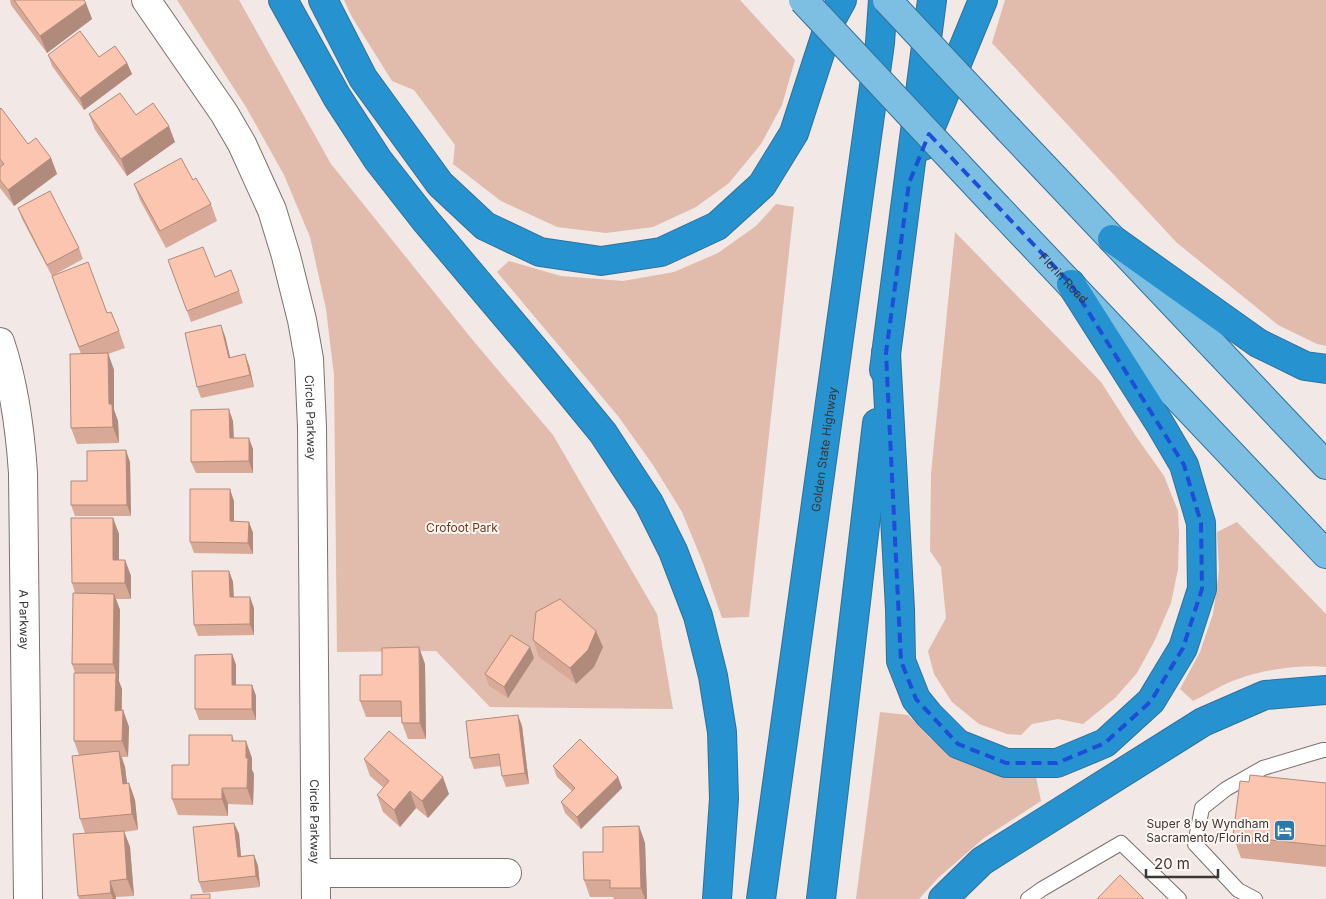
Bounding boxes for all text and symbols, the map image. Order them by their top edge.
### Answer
street label: Florin Road [1036,249,1092,306]
street label: Circle Parkway [302,375,320,460]
street label: Golden State Highway [807,386,840,513]
park label: Crofoot Park [426,520,498,535]
street label: A Parkway [17,589,33,650]
street label: Circle Parkway [307,779,323,864]
place label: Super 8 by Wyndham Sacramento/Florin Rd [1146,816,1269,845]
hotel icon: Super 8 by Wyndham Sacramento/Florin Rd [1273,818,1297,842]
scale bar [1146,846,1218,878]
text: 20 m [1154,854,1190,873]

